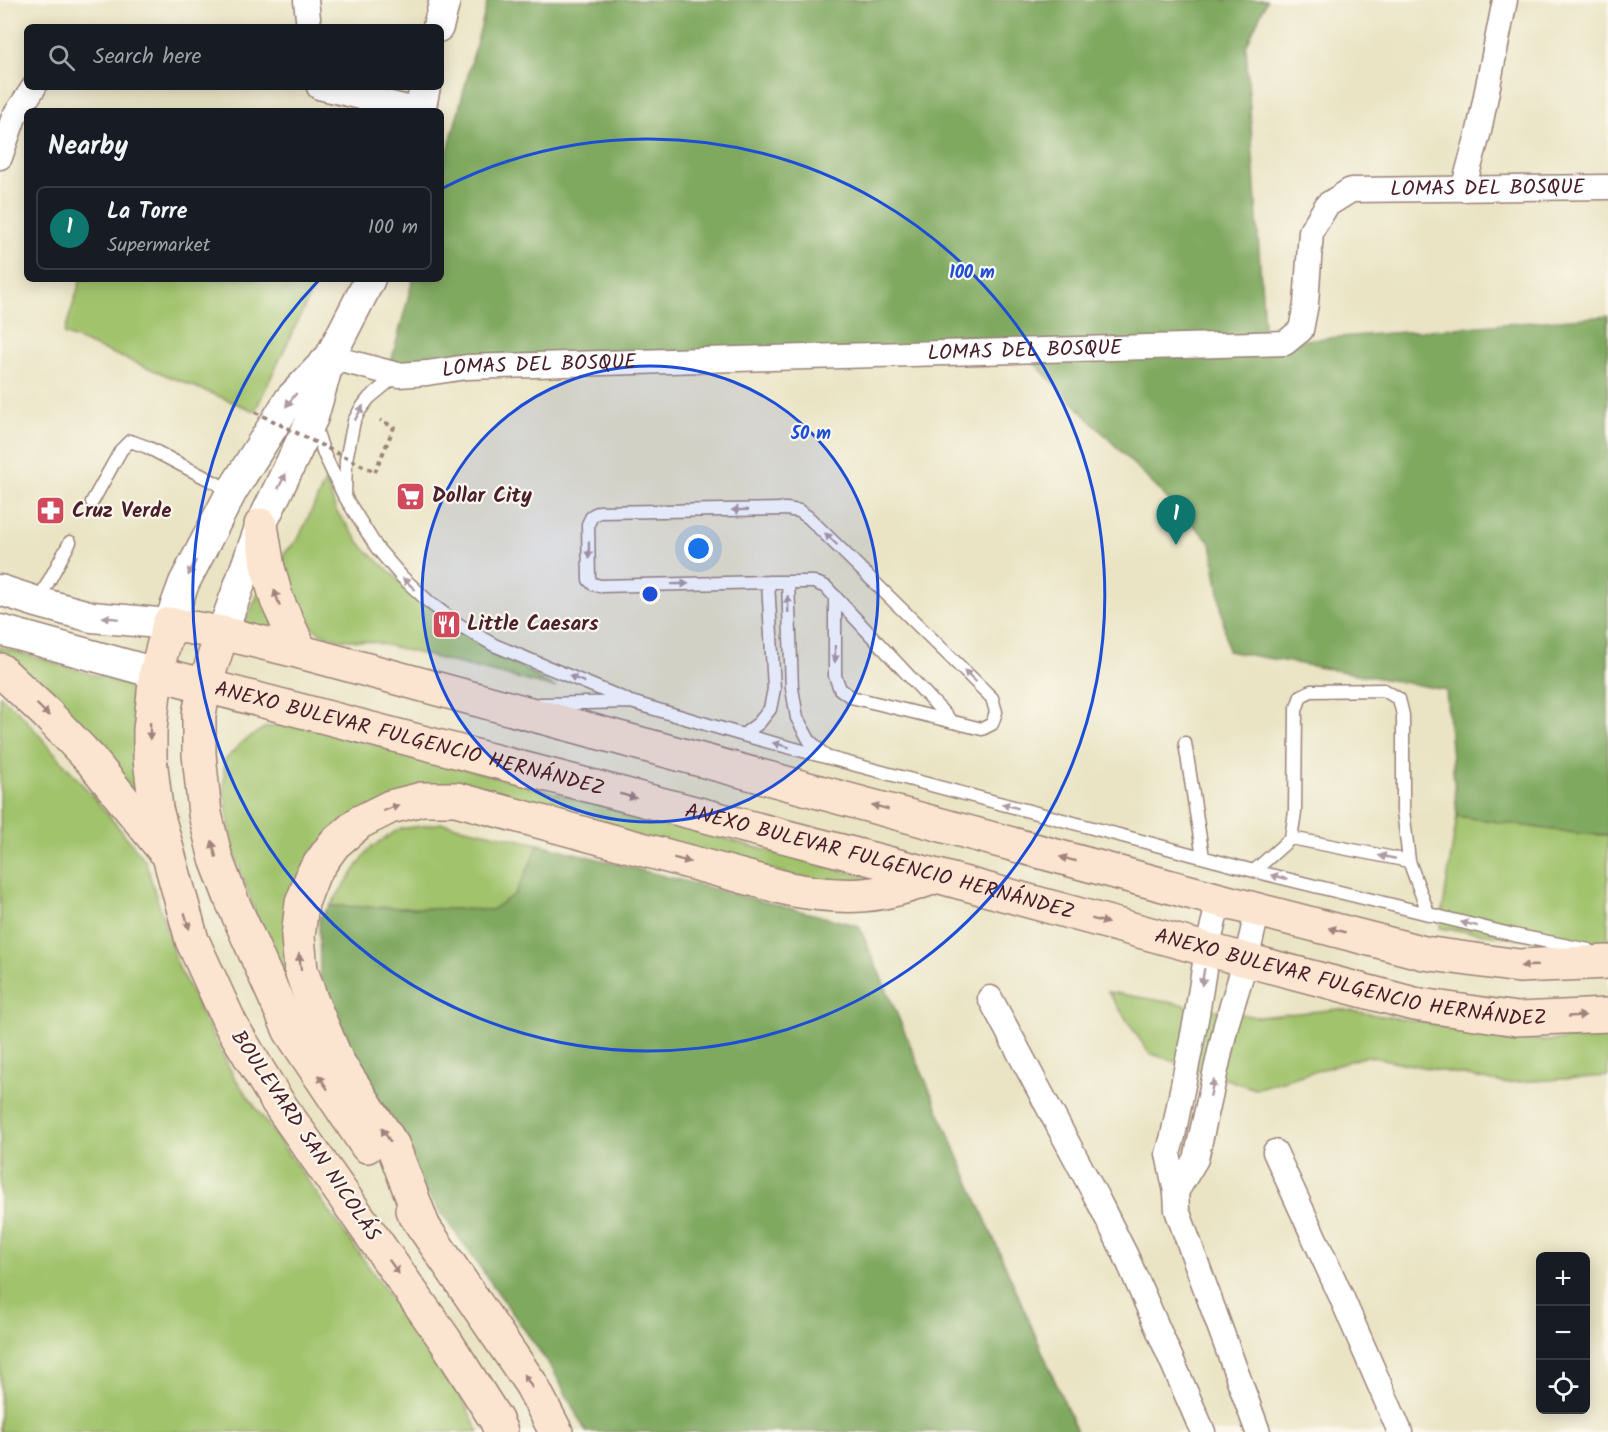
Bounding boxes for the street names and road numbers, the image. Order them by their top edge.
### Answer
street label: LOMAS DEL BOSQUE [1390,171,1586,206]
street label: LOMAS DEL BOSQUE [927,331,1123,370]
street label: LOMAS DEL BOSQUE [440,346,638,387]
street label: ANEXO BULEVAR FULGENCIO HERNÁNDEZ [211,672,608,805]
street label: ANEXO BULEVAR FULGENCIO HERNÁNDEZ [681,795,1078,929]
street label: ANEXO BULEVAR FULGENCIO HERNÁNDEZ [1151,919,1548,1036]
street label: BOULEVARD SAN NICOLÁS [222,1024,388,1248]

